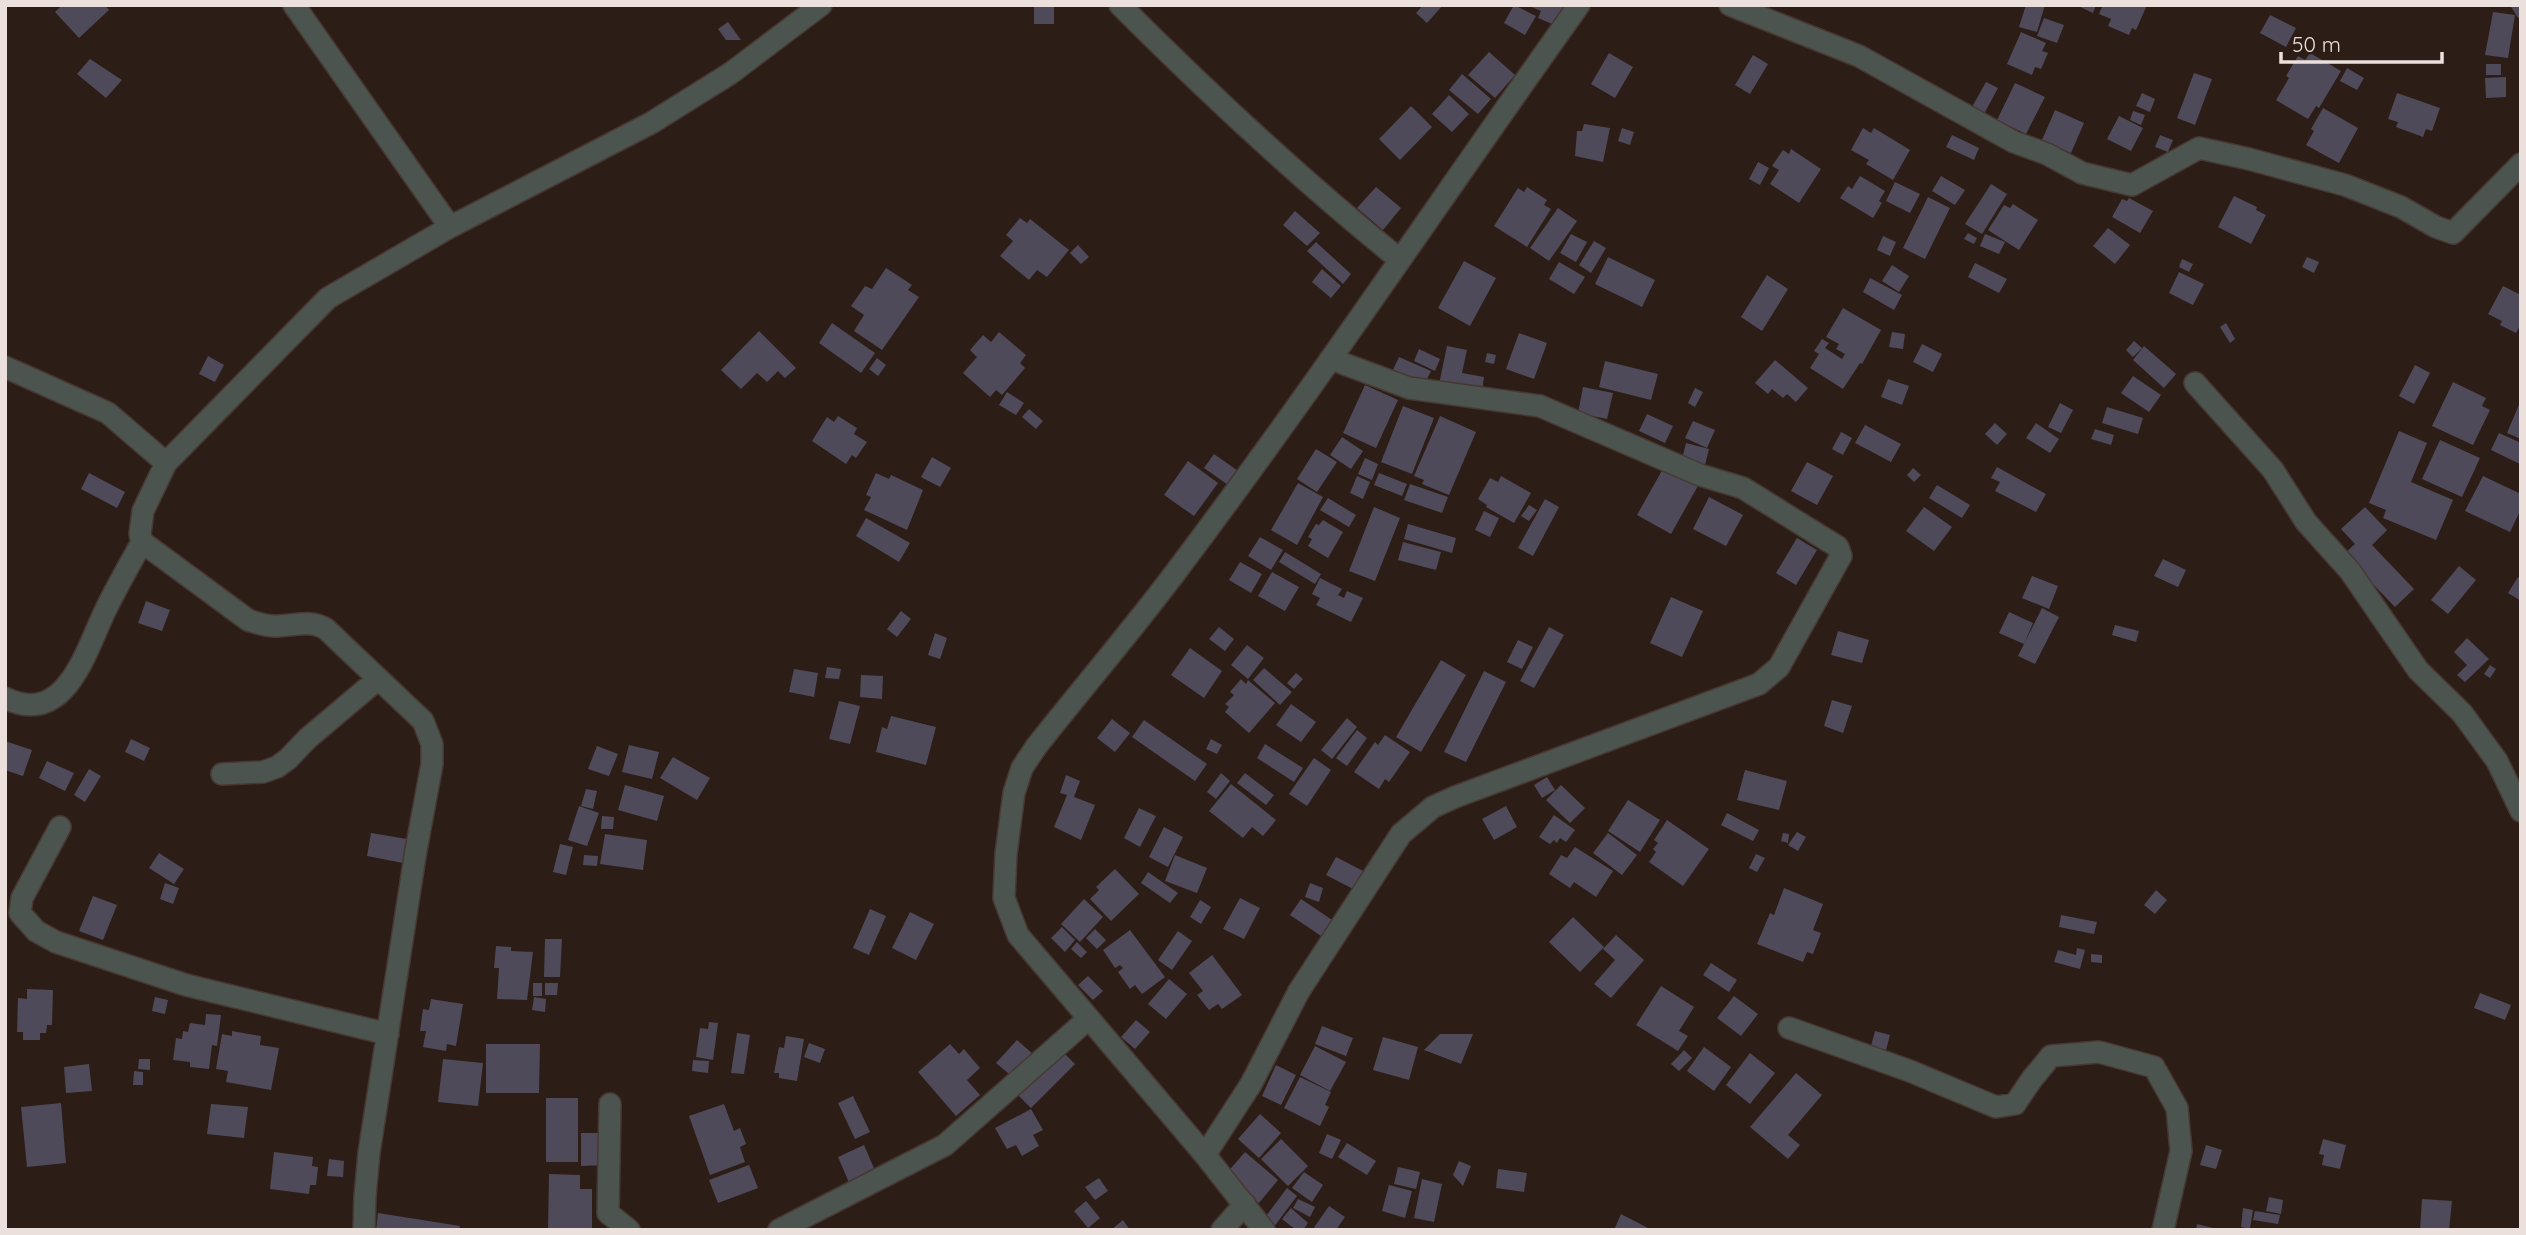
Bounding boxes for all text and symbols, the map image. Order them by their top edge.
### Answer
scale bar [2281,21,2442,65]
text: 50 m [2292,31,2341,57]

